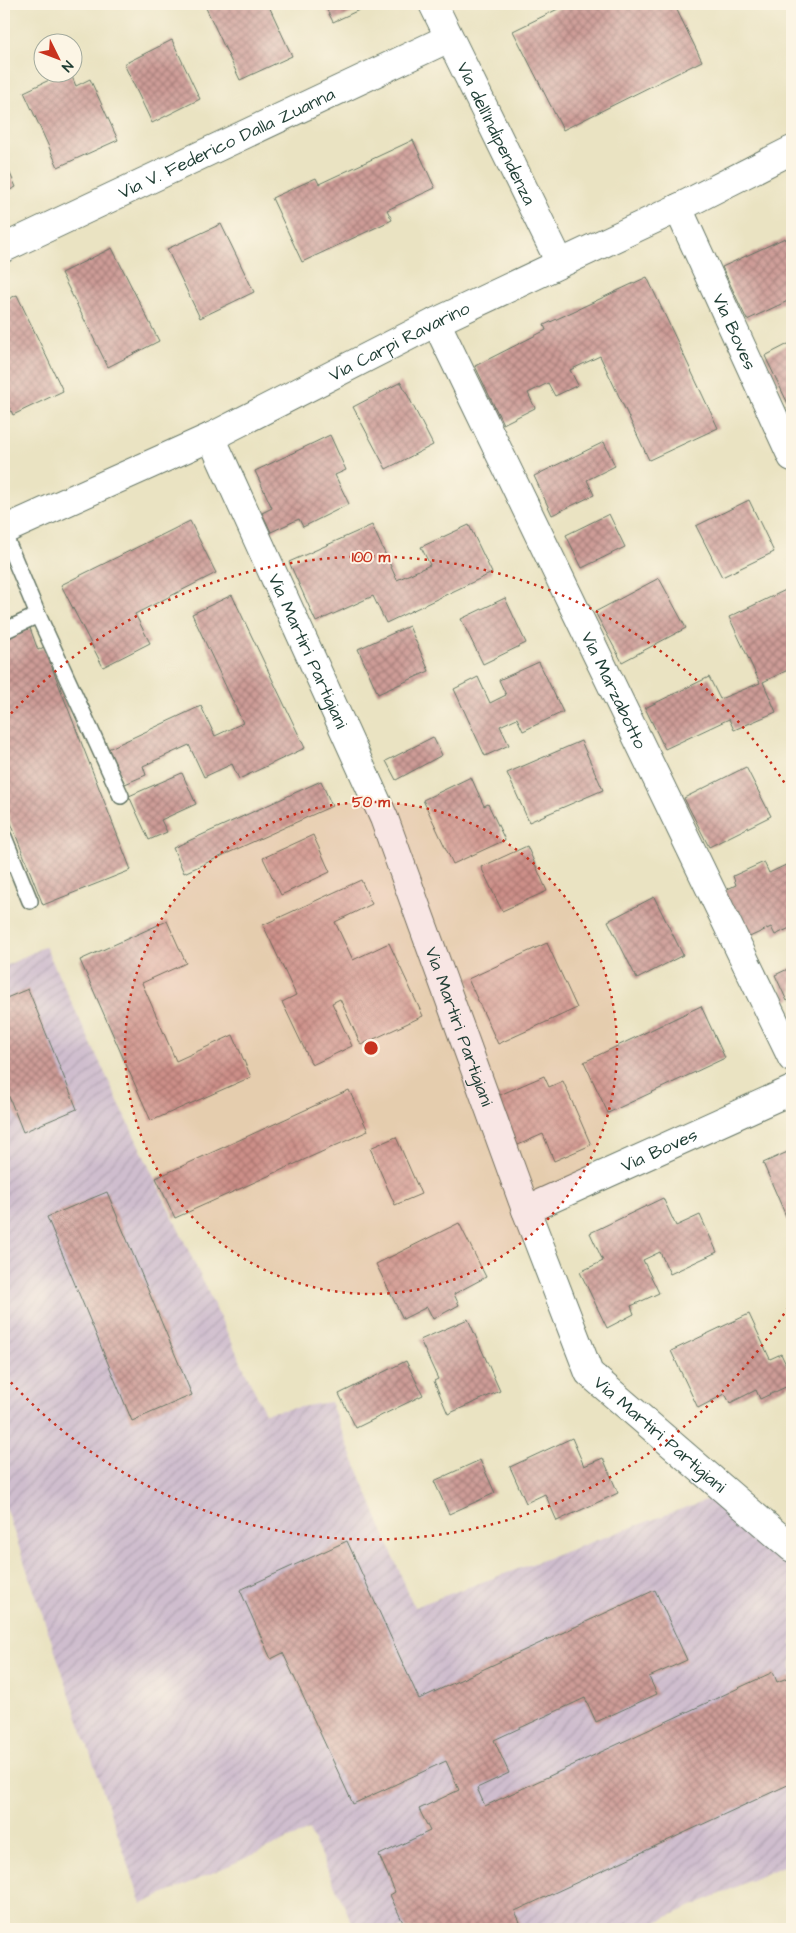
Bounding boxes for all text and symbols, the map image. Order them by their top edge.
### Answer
north arrow [32,32,82,82]
text: N [56,56,77,76]
street label: Via dell'Indipendenza [450,58,542,209]
street label: Via V. Federico Dalla Zuanna [114,82,339,205]
street label: Via Boves [706,290,762,374]
street label: Via Carpi Ravarino [325,296,474,388]
text: 100 m [352,547,391,568]
street label: Via Martiri Partigiani [262,570,354,733]
street label: Via Marzabotto [575,628,653,753]
text: 50 m [352,792,390,813]
street label: Via Martiri Partigiani [419,943,499,1110]
centre of rings [362,1039,380,1057]
street label: Via Boves [617,1122,702,1179]
street label: Via Martiri Partigiani [588,1370,732,1499]

